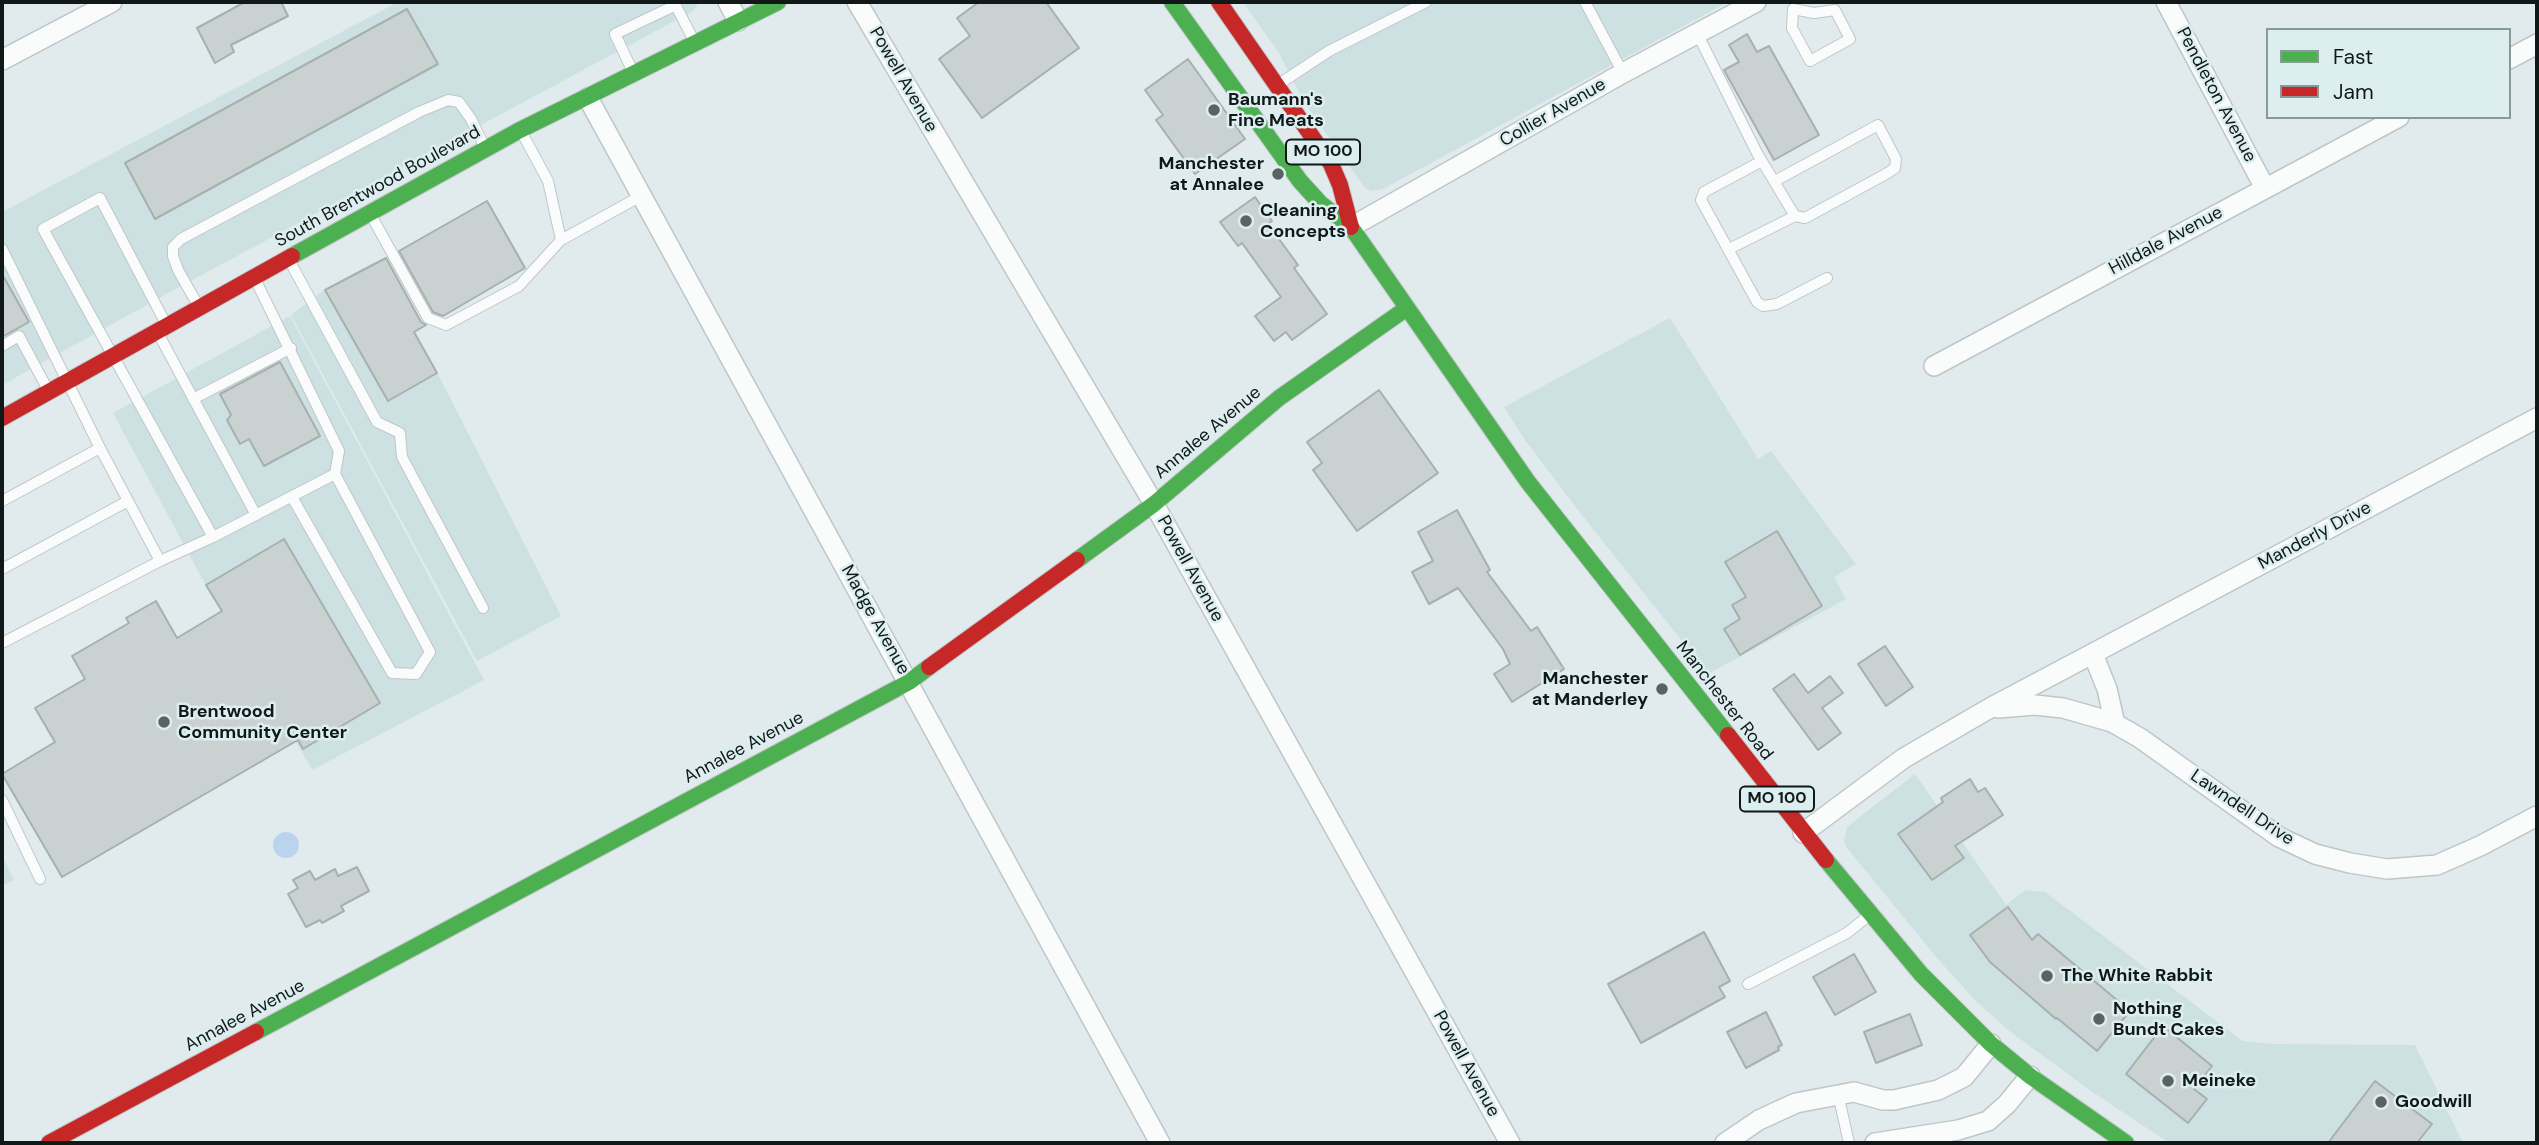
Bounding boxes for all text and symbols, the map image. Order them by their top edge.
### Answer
street label: Powell Avenue [864,24,942,136]
street label: Pendleton Avenue [2171,24,2261,166]
legend [2266,28,2511,119]
text: Fast [2333,43,2373,71]
street label: Collier Avenue [1496,74,1610,152]
text: Jam [2333,78,2374,106]
place label: Baumann's Fine Meats [1228,89,1324,132]
marker: Baumann's Fine Meats [1206,102,1222,118]
street label: South Brentwood Boulevard [272,121,484,253]
road number: MO 100 [1286,140,1360,164]
place label: Manchester at Annalee [1158,153,1264,196]
marker: Manchester at Annalee [1270,166,1286,182]
place label: Cleaning Concepts [1260,200,1346,242]
street label: Hilldale Avenue [2105,202,2227,280]
marker: Cleaning Concepts [1238,213,1254,229]
street label: Annalee Avenue [1150,382,1266,484]
street label: Manderly Drive [2255,497,2375,575]
street label: Powell Avenue [1152,512,1228,626]
street label: Madge Avenue [836,561,914,679]
street label: Manchester Road [1671,637,1777,765]
place label: Manchester at Manderley [1532,668,1648,710]
marker: Manchester at Manderley [1654,681,1670,697]
place label: Brentwood Community Center [178,701,347,744]
street label: Annalee Avenue [680,707,808,789]
marker: Brentwood Community Center [156,714,172,730]
street label: Lawndell Drive [2186,765,2298,851]
road number: MO 100 [1740,786,1814,812]
place label: The White Rabbit [2061,965,2213,987]
marker: The White Rabbit [2039,968,2055,984]
street label: Annalee Avenue [181,975,309,1057]
place label: Nothing Bundt Cakes [2113,998,2224,1040]
street label: Powell Avenue [1428,1007,1504,1121]
marker: Nothing Bundt Cakes [2091,1011,2107,1027]
place label: Meineke [2182,1070,2256,1092]
marker: Meineke [2160,1073,2176,1089]
place label: Goodwill [2395,1091,2472,1113]
marker: Goodwill [2373,1094,2389,1110]

